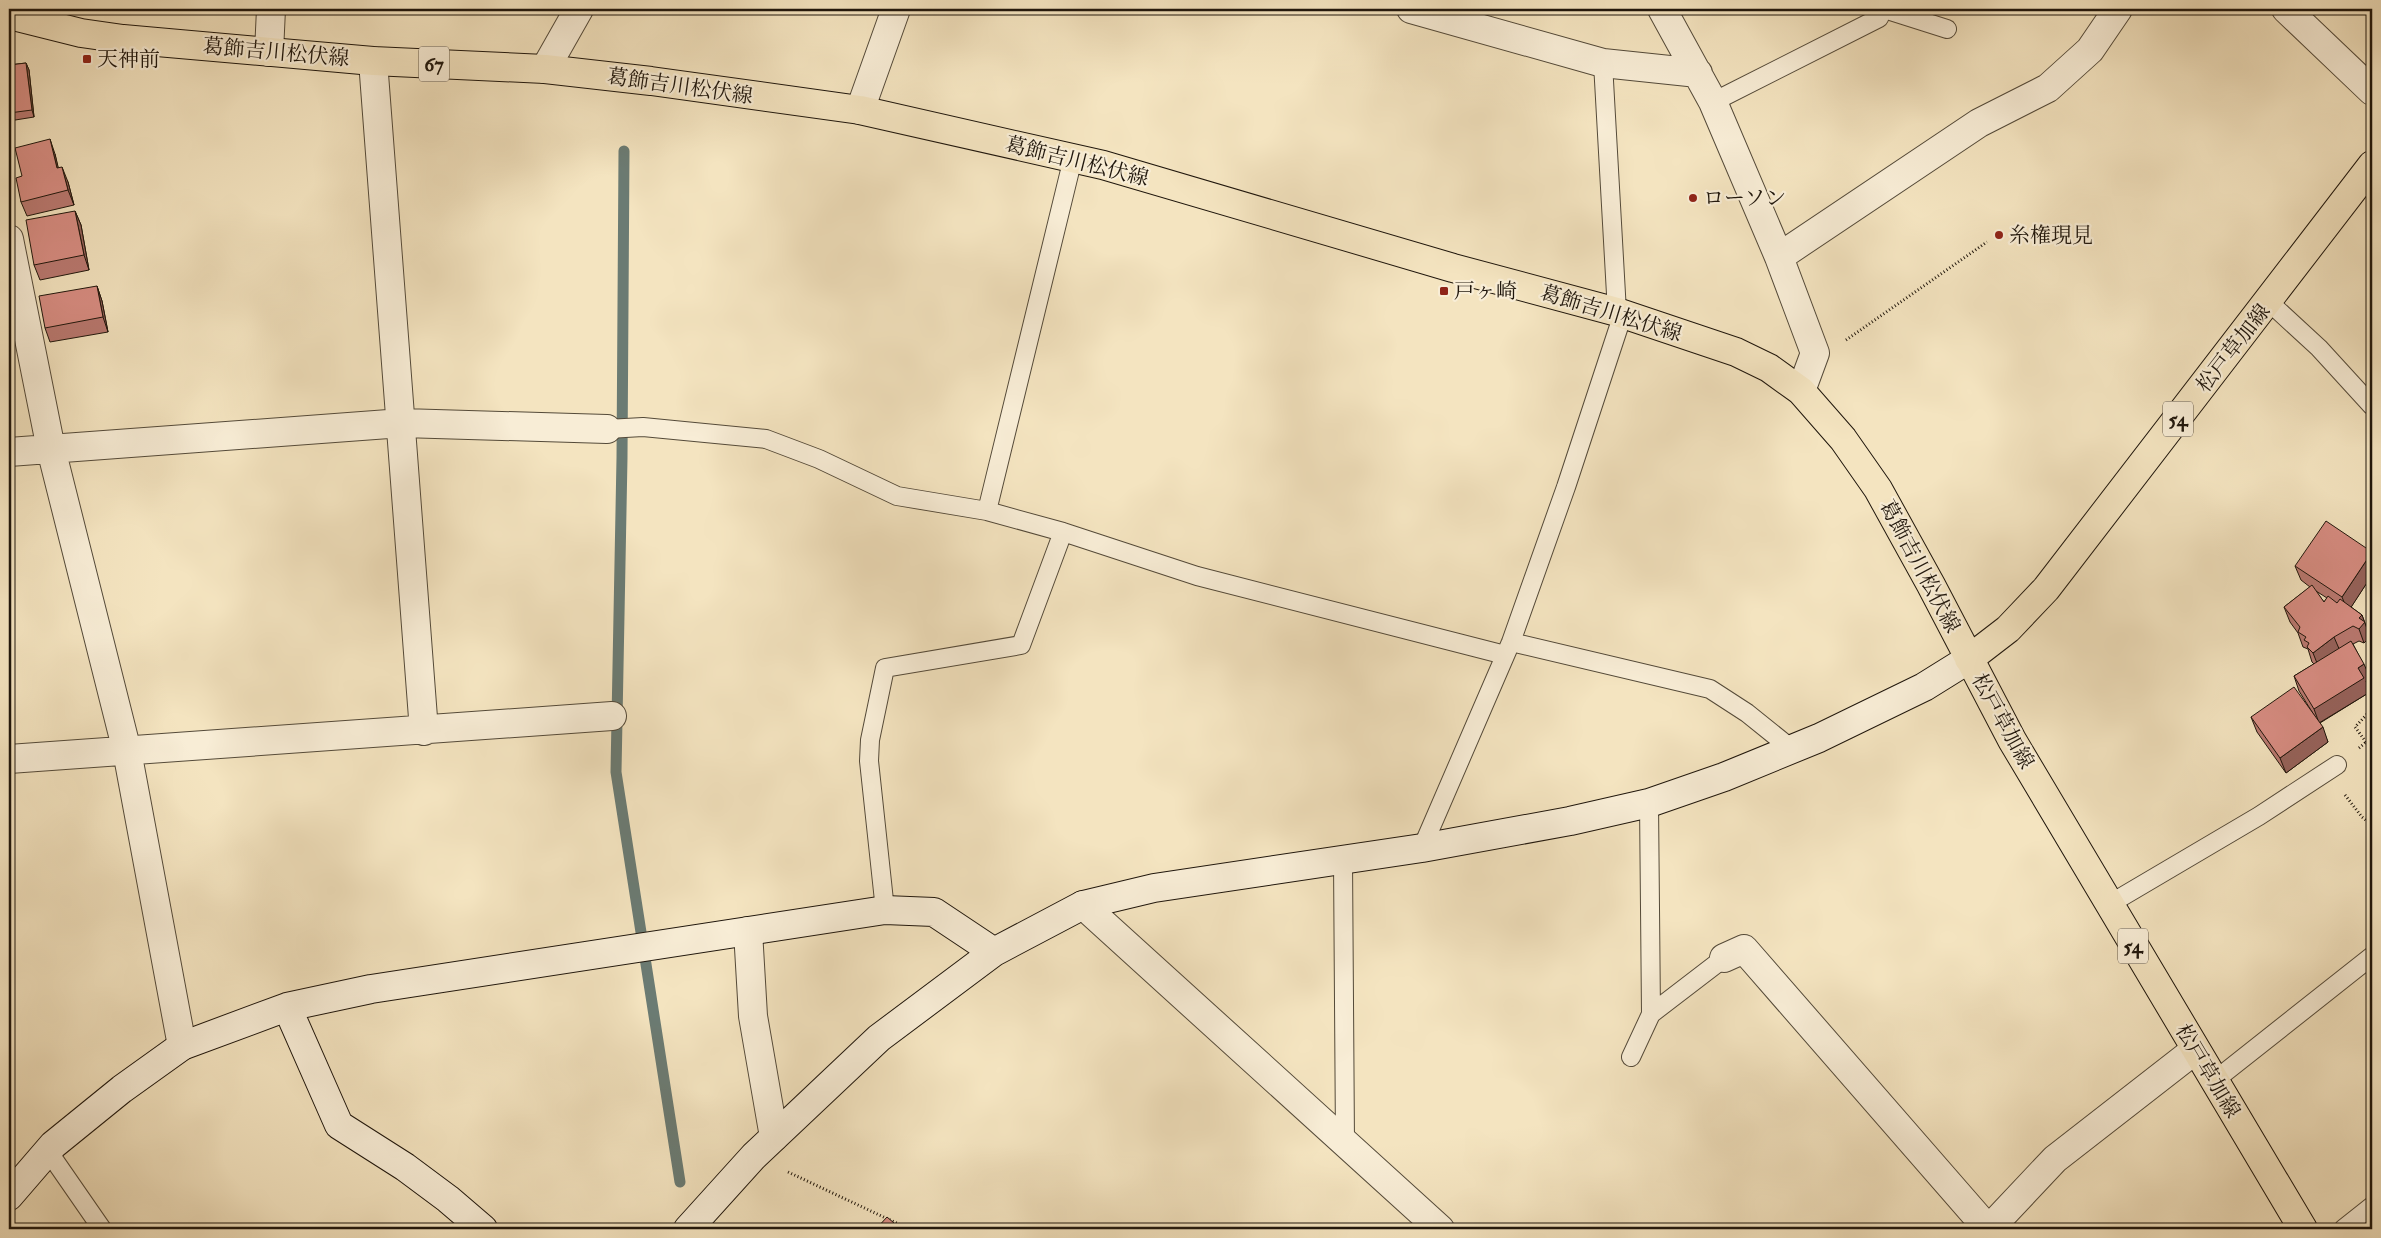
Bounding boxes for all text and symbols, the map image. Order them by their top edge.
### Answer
street label: 葛飾吉川松伏線 [202,33,350,72]
place label: 天神前 [97,46,160,73]
road number: 67 [419,46,449,82]
marker: 天神前 [81,53,93,65]
street label: 葛飾吉川松伏線 [605,63,755,110]
street label: 葛飾吉川松伏線 [1002,131,1151,192]
place label: ローソン [1703,185,1786,212]
marker: ローソン [1687,192,1699,204]
place label: 糸権現見 [2009,222,2093,249]
marker: 糸権現見 [1993,229,2005,241]
place label: 戸ヶ崎 [1454,278,1517,305]
street label: 葛飾吉川松伏線 [1537,279,1685,348]
marker: 戸ヶ崎 [1438,285,1450,297]
street label: 松戸草加線 [2190,299,2276,398]
road number: 54 [2163,402,2193,436]
street label: 葛飾吉川松伏線 [1873,495,1966,637]
street label: 松戸草加線 [1965,669,2040,774]
road number: 54 [2118,928,2148,964]
street label: 松戸草加線 [2169,1019,2246,1123]

